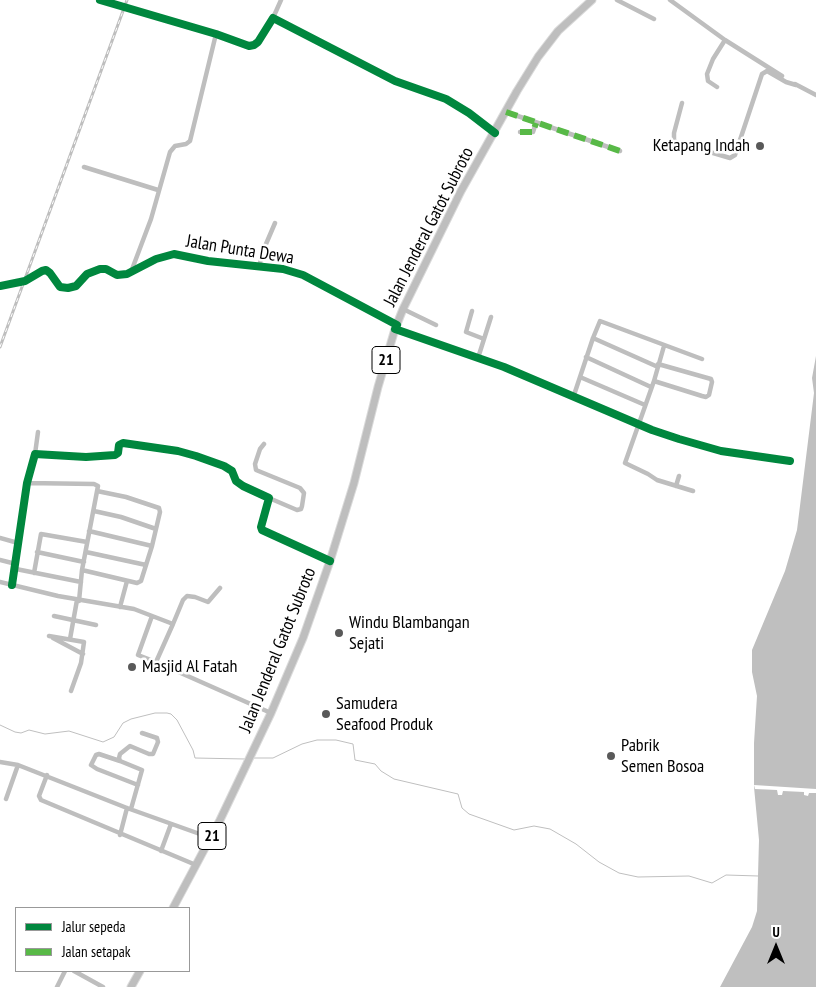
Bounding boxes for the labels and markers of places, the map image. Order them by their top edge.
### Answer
place label: Ketapang Indah [653,135,750,157]
marker: Ketapang Indah [754,140,766,152]
place label: Windu Blambangan Sejati [349,612,470,654]
marker: Windu Blambangan Sejati [333,627,345,639]
place label: Masjid Al Fatah [142,656,237,678]
marker: Masjid Al Fatah [126,661,138,673]
place label: Samudera Seafood Produk [336,693,433,736]
marker: Samudera Seafood Produk [320,708,332,720]
place label: Pabrik Semen Bosoa [621,735,704,778]
marker: Pabrik Semen Bosoa [605,750,617,762]

